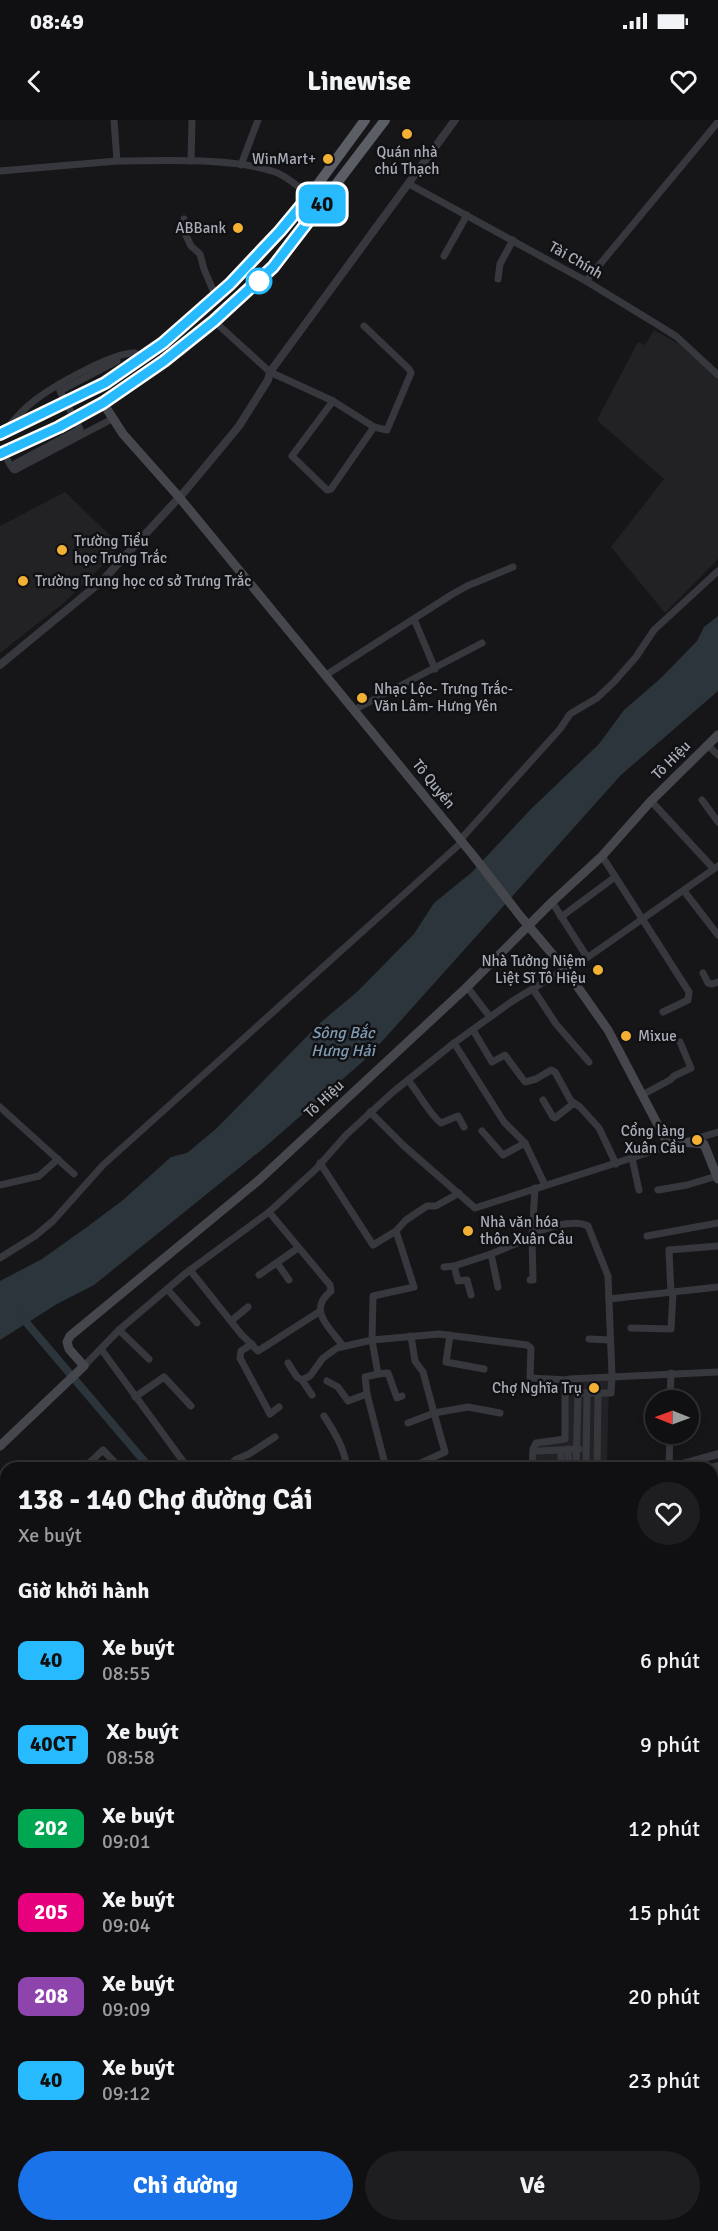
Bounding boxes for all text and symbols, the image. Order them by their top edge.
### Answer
text: 08:49 [30,8,84,35]
icon: back [18,65,51,98]
text: Linewise [307,65,411,98]
icon: heart [667,65,700,98]
marker: Quán nhà chú Thạch [400,127,414,141]
place label: Quán nhà chú Thạch [374,143,440,178]
place label: WinMart+ [252,150,316,168]
marker: WinMart+ [321,152,335,166]
line badge: 40 [295,184,349,224]
text: 40 [311,191,333,217]
place label: ABBank [175,219,226,237]
marker: ABBank [231,221,245,235]
street label: Tài Chính [546,237,606,283]
unlabelled marker [246,268,272,294]
place label: Trường Tiểu học Trưng Trắc [74,532,167,567]
marker: Trường Tiểu học Trưng Trắc [55,543,69,557]
place label: Trường Trung học cơ sở Trưng Trắc [35,571,251,590]
marker: Trường Trung học cơ sở Trưng Trắc [16,574,30,588]
place label: Nhạc Lộc- Trưng Trắc- Văn Lâm- Hưng Yên [374,679,513,715]
marker: Nhạc Lộc- Trưng Trắc- Văn Lâm- Hưng Yên [355,691,369,705]
street label: Tô Hiệu [648,737,694,783]
street label: Tô Quyền [409,756,459,812]
place label: Nhà Tưởng Niệm Liệt Sĩ Tô Hiệu [481,952,586,987]
marker: Nhà Tưởng Niệm Liệt Sĩ Tô Hiệu [591,963,605,977]
water label: Sông Bắc Hưng Hải [311,1023,377,1061]
place label: Mixue [638,1027,677,1045]
marker: Mixue [619,1029,633,1043]
street label: Tô Hiệu [300,1076,348,1122]
place label: Cổng làng Xuân Cầu [621,1122,685,1157]
marker: Cổng làng Xuân Cầu [690,1133,704,1147]
place label: Nhà văn hóa thôn Xuân Cầu [480,1213,573,1248]
marker: Nhà văn hóa thôn Xuân Cầu [461,1224,475,1238]
place label: Chợ Nghĩa Trụ [492,1379,582,1397]
marker: Chợ Nghĩa Trụ [587,1381,601,1395]
north arrow [645,1390,699,1444]
map controls [645,1390,699,1444]
button: heart [637,1482,700,1545]
text: 138 - 140 Chợ đường Cái [18,1483,313,1517]
text: Xe buýt [18,1523,82,1548]
text: Giờ khởi hành [18,1577,150,1604]
text: Xe buýt [102,1634,175,1661]
text: 40 [40,1647,62,1673]
text: 6 phút [640,1647,700,1674]
text: 08:55 [102,1661,151,1686]
text: Xe buýt [106,1718,179,1745]
text: 40CT [30,1731,76,1757]
text: 9 phút [640,1731,700,1758]
text: 08:58 [106,1745,155,1770]
text: Xe buýt [102,1802,175,1829]
text: 202 [34,1815,68,1841]
text: 12 phút [628,1815,700,1842]
text: 09:01 [102,1829,151,1854]
text: Xe buýt [102,1886,175,1913]
text: 205 [34,1899,68,1925]
text: 15 phút [628,1899,700,1926]
text: 09:04 [102,1913,151,1938]
text: Xe buýt [102,1970,175,1997]
text: 208 [34,1983,68,2009]
text: 20 phút [628,1983,700,2010]
text: 09:09 [102,1997,151,2022]
text: Xe buýt [102,2054,175,2081]
text: 40 [40,2067,62,2093]
text: 23 phút [628,2067,700,2094]
text: 09:12 [102,2081,151,2106]
button: Chỉ đường [18,2151,353,2220]
button: Vé [365,2151,700,2220]

